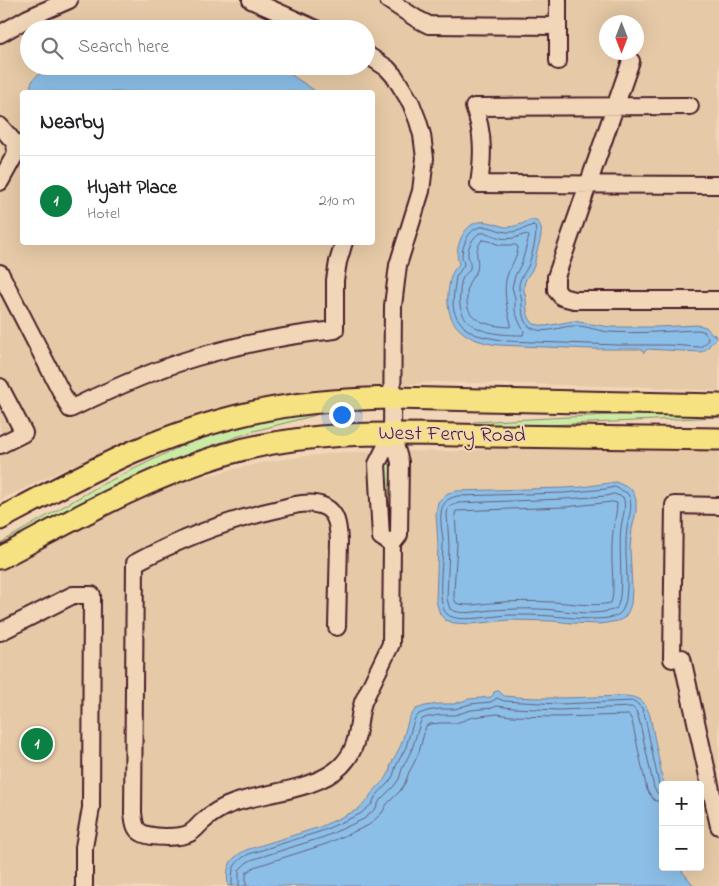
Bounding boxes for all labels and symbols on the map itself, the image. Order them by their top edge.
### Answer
north arrow [599,15,644,60]
your location [329,402,355,428]
street label: West Ferry Road [378,419,526,453]
pin: 1 [21,725,53,763]

